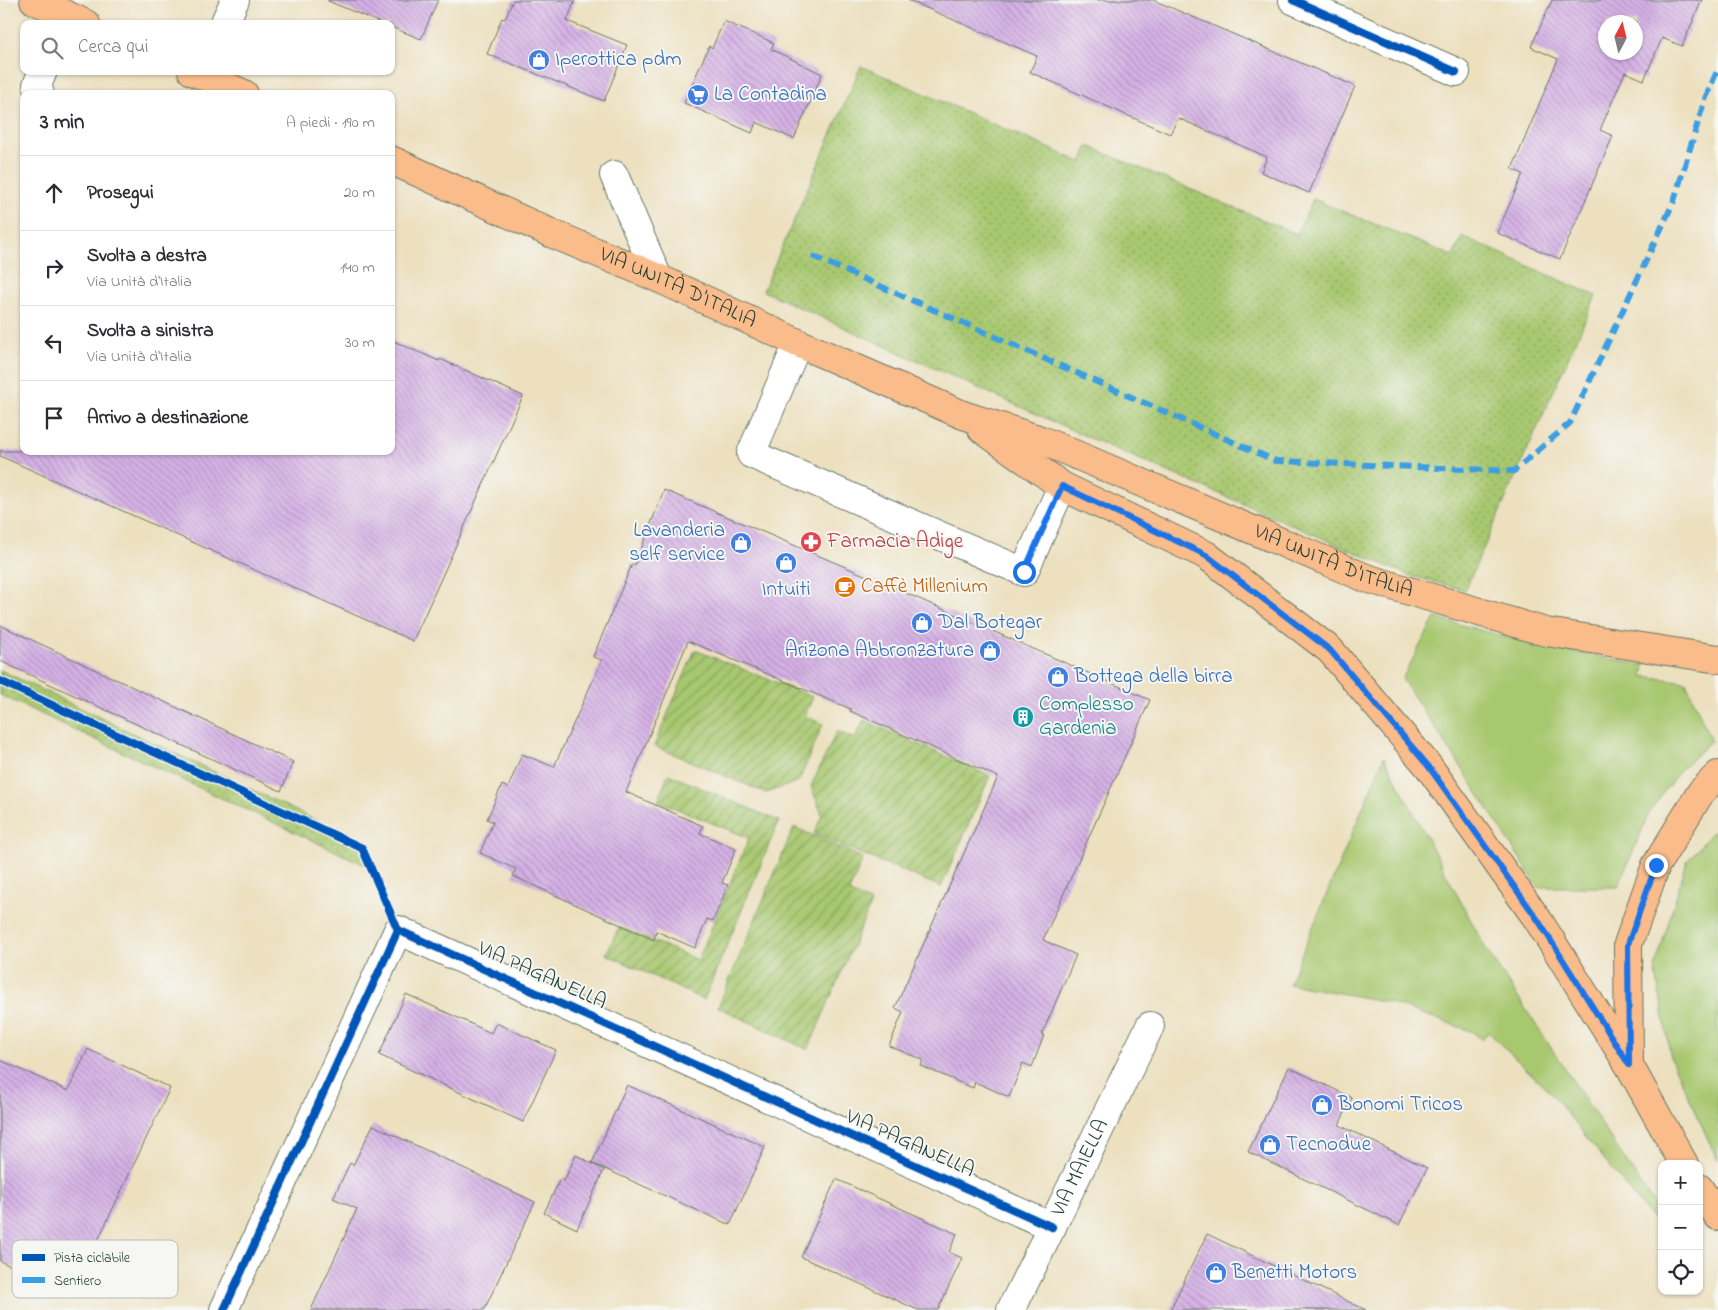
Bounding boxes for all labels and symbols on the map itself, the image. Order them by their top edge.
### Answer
north arrow [1598,15,1643,60]
place label: Iperottica pdm [555,45,682,75]
shop icon: Iperottica pdm [527,48,551,72]
place label: La Contadina [714,80,827,110]
supermarket icon: La Contadina [686,83,710,107]
street label: VIA UNITÀ D'ITALIA [594,240,761,336]
place label: Lavanderia self service [629,516,726,570]
street label: VIA UNITÀ D'ITALIA [1248,517,1416,606]
place label: Farmacia Adige [826,527,964,559]
pharmacy icon: Farmacia Adige [799,530,823,554]
shop icon: Lavanderia self service [729,531,753,555]
shop icon: Intuiti [774,551,798,575]
route start [1013,561,1036,584]
place label: Caffè Millenium [861,572,988,602]
place label: Intuiti [762,575,810,605]
cafe icon: Caffè Millenium [833,575,857,599]
place label: Dal Botegar [937,608,1043,640]
shop icon: Dal Botegar [910,611,934,635]
place label: Arizona Abbronzatura [785,636,974,666]
shop icon: Arizona Abbronzatura [978,639,1002,663]
place label: Bottega della birra [1073,662,1233,694]
shop icon: Bottega della birra [1046,665,1070,689]
place label: Complesso Gardenia [1039,690,1134,744]
building icon: Complesso Gardenia [1011,705,1035,729]
route end [1645,854,1668,877]
street label: VIA PAGANELLA [472,934,611,1018]
place label: Bonomi Tricos [1337,1090,1463,1120]
shop icon: Bonomi Tricos [1310,1093,1334,1117]
street label: VIA PAGANELLA [840,1102,979,1186]
street label: VIA MAIELLA [1043,1114,1117,1223]
place label: Tecnodue [1286,1130,1372,1160]
shop icon: Tecnodue [1258,1133,1282,1157]
legend [12,1240,178,1298]
text: Pista ciclabile [54,1248,131,1269]
place label: Benetti Motors [1231,1258,1357,1288]
shop icon: Benetti Motors [1204,1261,1228,1285]
text: Sentiero [54,1271,101,1292]

